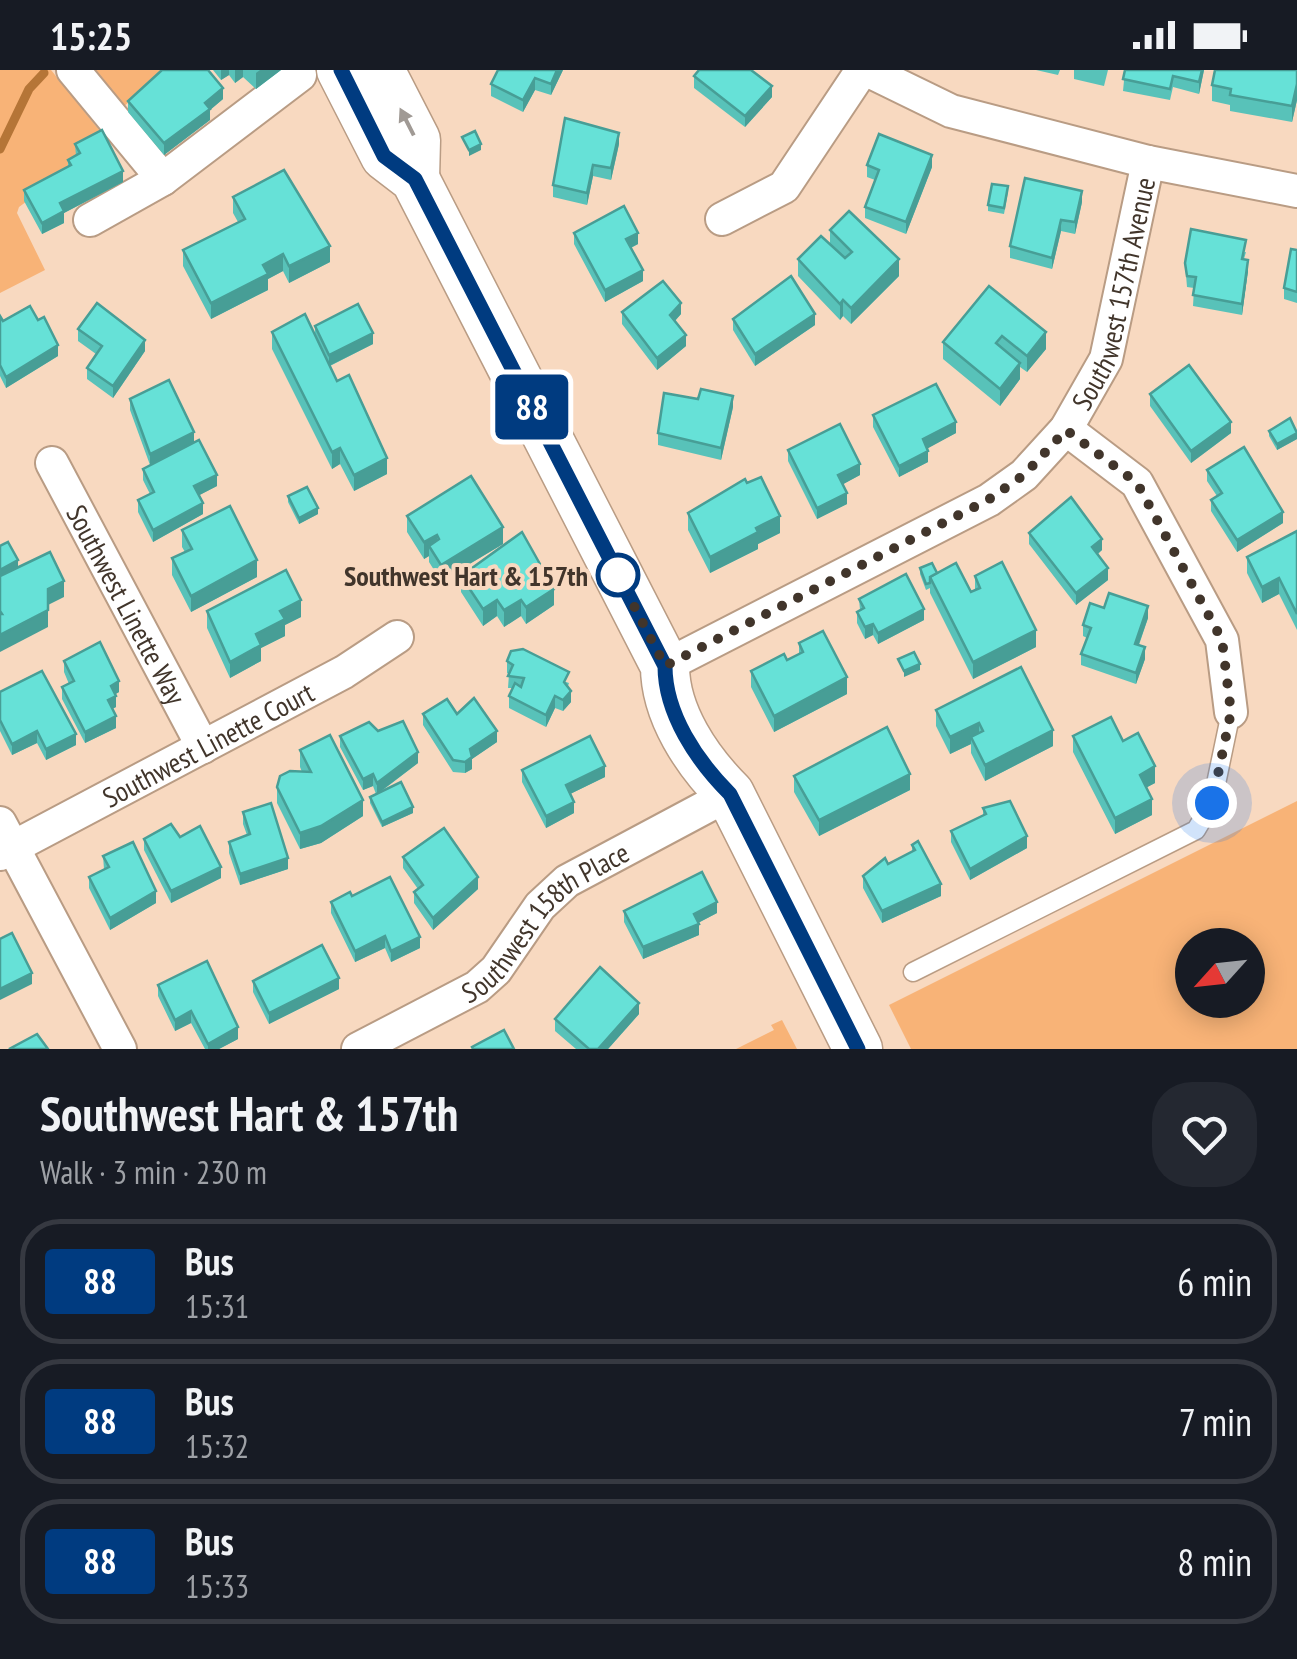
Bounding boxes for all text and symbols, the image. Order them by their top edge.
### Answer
text: 15:25 [50,11,132,60]
one-way arrow [399,108,416,137]
street label: Southwest 157th Avenue [1062,174,1163,416]
line badge: 88 [487,374,577,440]
text: 88 [515,384,549,430]
street label: Southwest Linette Way [59,498,195,711]
marker: Southwest Hart & 157th [597,554,639,596]
place label: Southwest Hart & 157th [344,557,588,594]
street label: Southwest Linette Court [96,673,320,815]
your location [1187,778,1237,828]
street label: Southwest 158th Place [455,833,635,1011]
north arrow [1175,928,1265,1018]
map controls [1175,928,1265,1018]
text: Southwest Hart & 157th [40,1082,458,1144]
button: heart [1152,1082,1257,1187]
text: Walk · 3 min · 230 m [40,1151,267,1193]
text: Bus [185,1236,234,1285]
text: 6 min [1177,1257,1252,1306]
text: 88 [83,1258,117,1304]
text: 15:31 [185,1285,249,1327]
text: Bus [185,1376,234,1425]
text: 7 min [1179,1397,1252,1446]
text: 88 [83,1398,117,1444]
text: 15:32 [185,1425,249,1467]
text: Bus [185,1516,234,1565]
text: 8 min [1177,1537,1252,1586]
text: 88 [83,1538,117,1584]
text: 15:33 [185,1565,249,1607]

